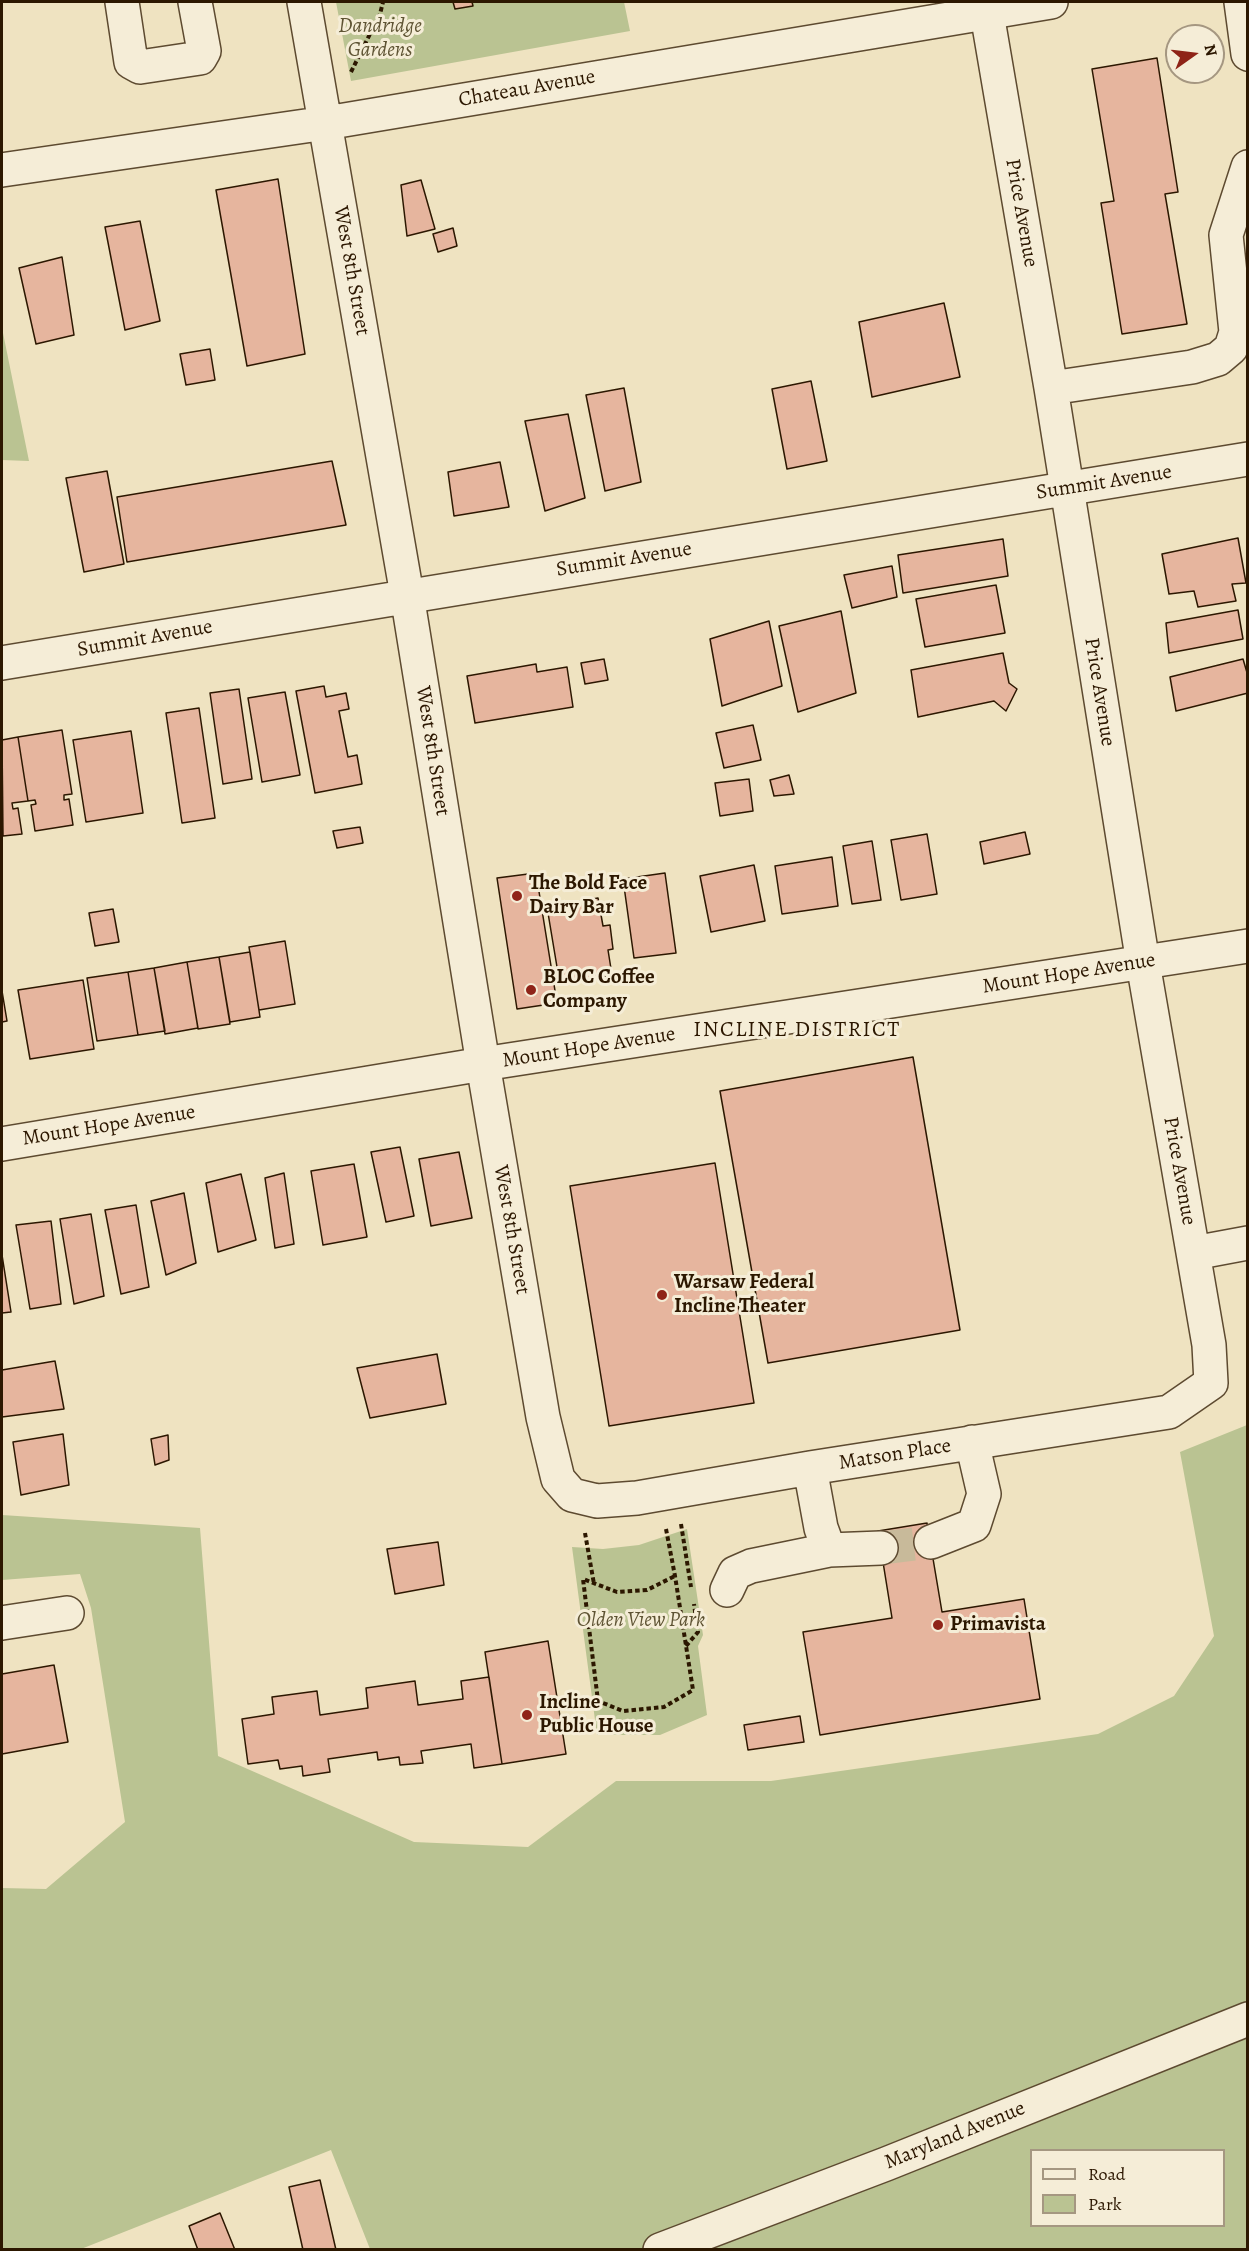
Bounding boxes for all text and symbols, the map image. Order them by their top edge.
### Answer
park label: Dandridge Gardens [338,14,422,64]
north arrow [1165,24,1225,84]
text: N [1198,42,1223,58]
street label: Chateau Avenue [457,65,597,113]
street label: Price Avenue [999,157,1043,269]
street label: West 8th Street [327,204,375,338]
street label: Summit Avenue [1034,460,1174,506]
street label: Summit Avenue [554,537,694,583]
street label: Summit Avenue [75,615,215,663]
street label: Price Avenue [1078,636,1120,748]
street label: West 8th Street [409,684,455,818]
place label: The Bold Face Dairy Bar [529,871,647,921]
marker: The Bold Face Dairy Bar [510,889,524,903]
street label: Mount Hope Avenue [981,948,1157,1000]
place label: BLOC Coffee Company [543,965,655,1015]
marker: BLOC Coffee Company [524,983,538,997]
district label: INCLINE DISTRICT [693,1018,901,1044]
street label: Mount Hope Avenue [501,1022,677,1074]
street label: Mount Hope Avenue [21,1100,197,1152]
street label: Price Avenue [1157,1115,1201,1227]
street label: West 8th Street [487,1163,535,1297]
place label: Warsaw Federal Incline Theater [674,1270,814,1320]
marker: Warsaw Federal Incline Theater [655,1288,669,1302]
street label: Matson Place [837,1434,953,1476]
park label: Olden View Park [577,1608,705,1634]
place label: Primavista [950,1612,1046,1638]
marker: Primavista [931,1618,945,1632]
place label: Incline Public House [539,1690,654,1740]
marker: Incline Public House [520,1708,534,1722]
street label: Maryland Avenue [881,2096,1029,2176]
legend [1030,2149,1225,2227]
text: Road [1088,2162,1125,2186]
text: Park [1088,2192,1122,2216]

